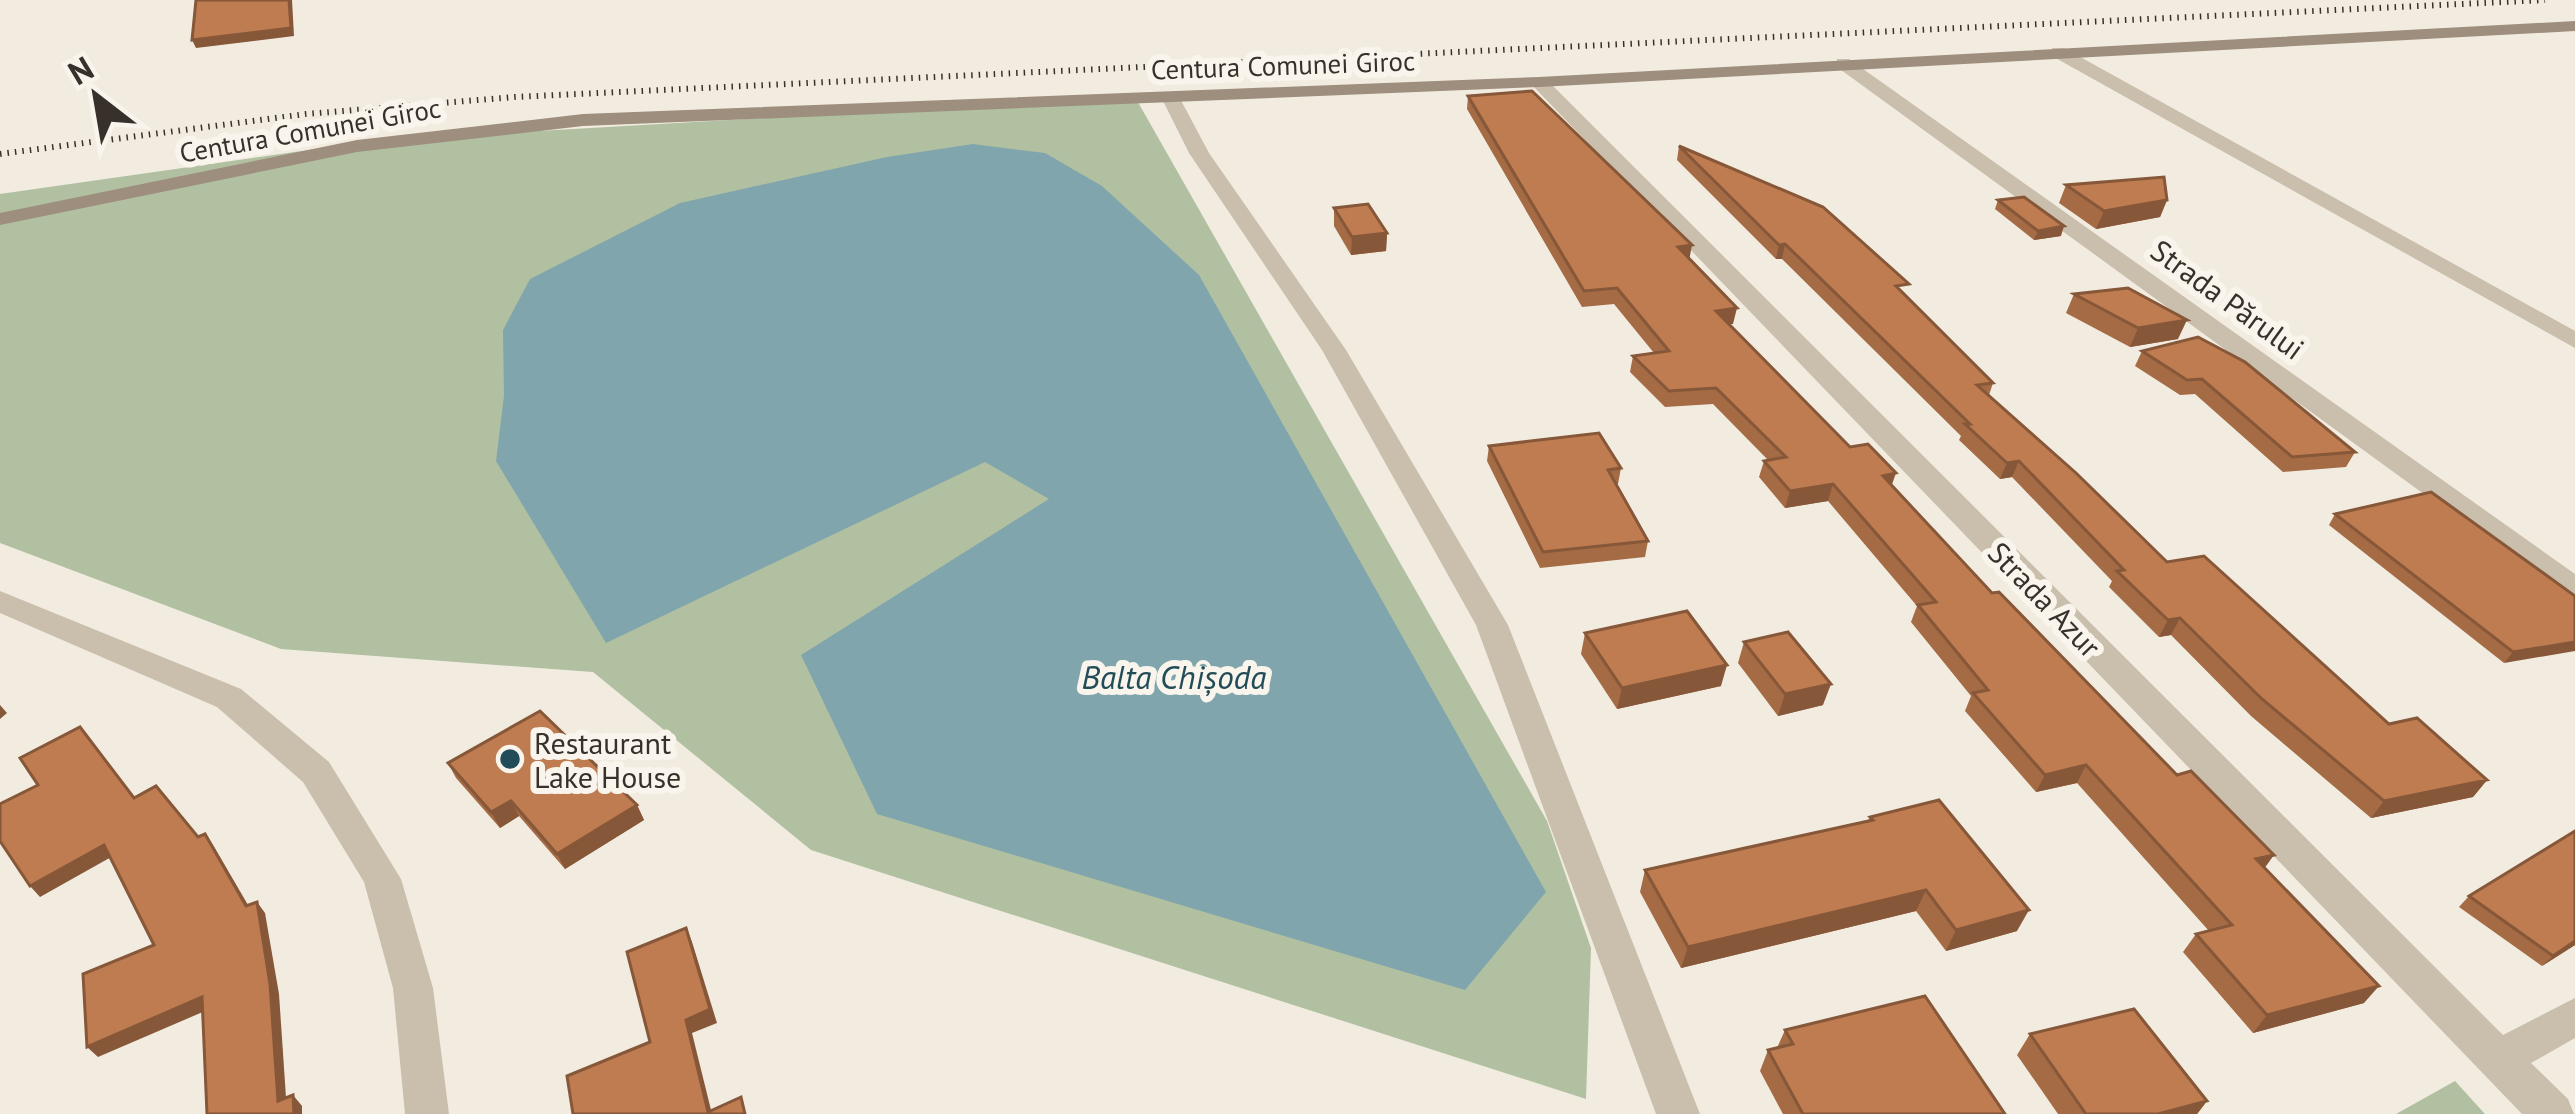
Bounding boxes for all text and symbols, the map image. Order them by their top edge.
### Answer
north arrow [36,36,156,156]
street label: Centura Comunei Giroc [1150,43,1416,87]
text: N [60,46,101,94]
street label: Centura Comunei Giroc [177,90,443,170]
street label: Strada Părului [2144,230,2312,368]
street label: Strada Azur [1980,533,2110,665]
water label: Balta Chișoda [1082,655,1266,698]
place label: Restaurant Lake House [534,723,681,796]
marker: Restaurant Lake House [497,746,523,772]

